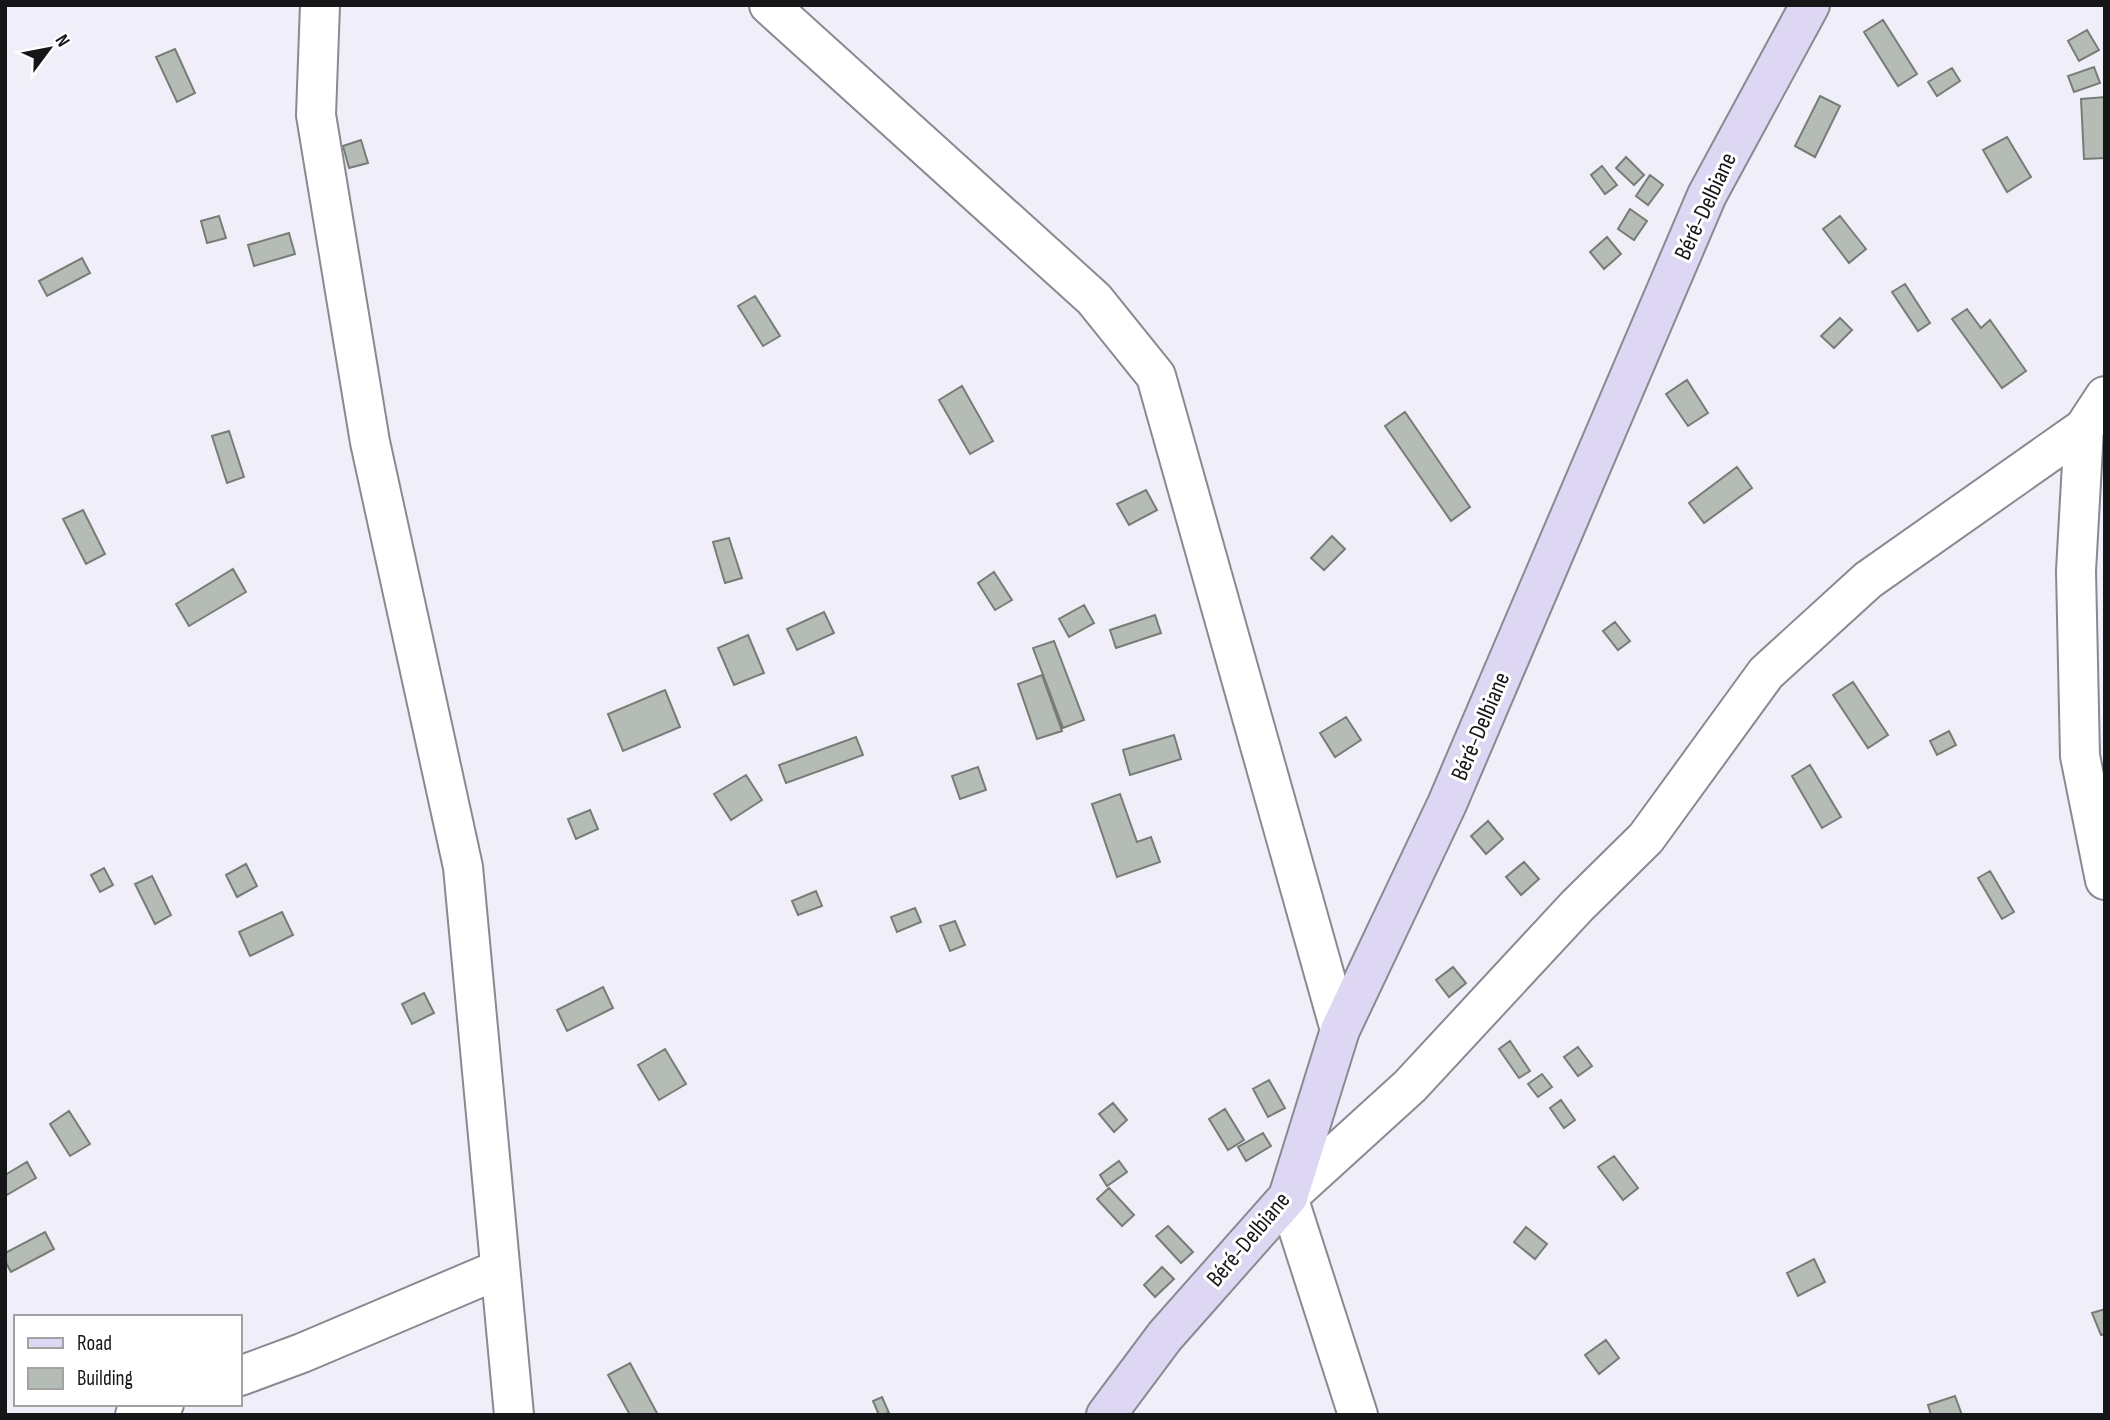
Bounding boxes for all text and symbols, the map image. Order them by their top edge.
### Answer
north arrow [14,14,84,84]
text: N [50,30,75,51]
street label: Béré-Delbiane [1668,148,1743,264]
street label: Béré-Delbiane [1445,668,1516,785]
street label: Béré-Delbiane [1200,1186,1296,1293]
legend [14,1315,242,1406]
text: Road [77,1331,112,1356]
text: Building [77,1366,133,1391]

